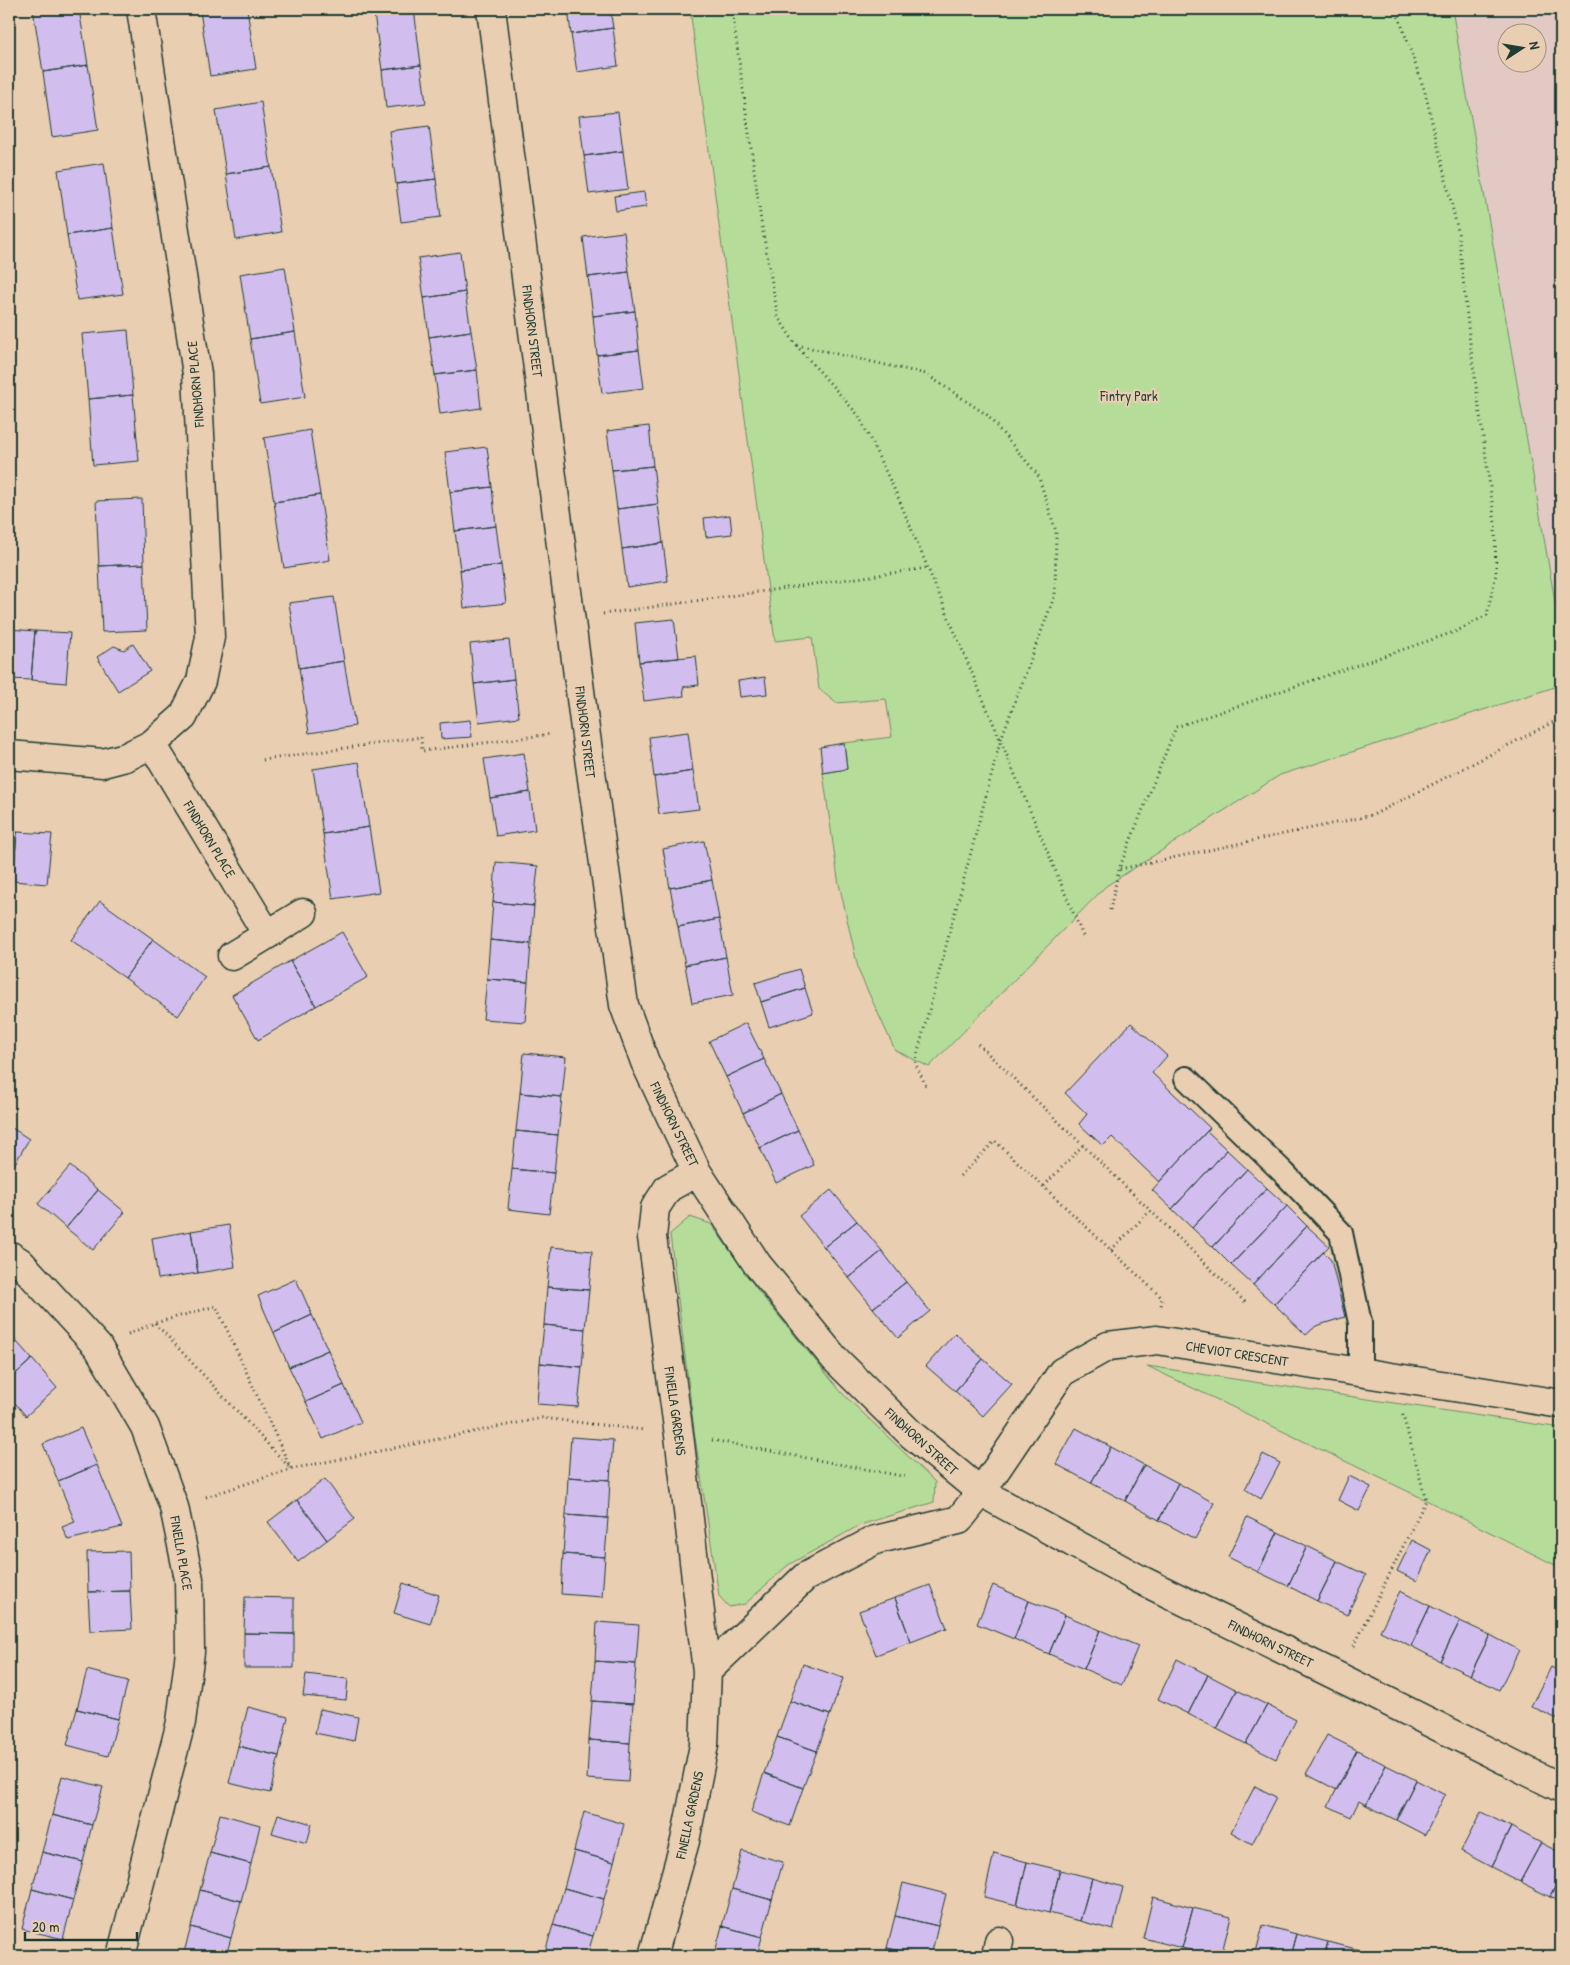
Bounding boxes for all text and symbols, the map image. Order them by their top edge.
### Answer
north arrow [1498,22,1548,72]
text: N [1525,40,1545,51]
street label: FINDHORN STREET [518,283,548,378]
street label: FINDHORN PLACE [182,340,208,429]
park label: Fintry Park [1099,386,1158,406]
street label: FINDHORN STREET [571,684,601,779]
street label: FINDHORN PLACE [179,796,240,881]
street label: FINDHORN STREET [646,1077,704,1170]
street label: CHEVIOT CRESCENT [1184,1336,1290,1371]
street label: FINELLA GARDENS [660,1364,692,1457]
street label: FINDHORN STREET [881,1402,963,1479]
street label: FINELLA PLACE [166,1513,198,1592]
street label: FINDHORN STREET [1224,1614,1317,1672]
street label: FINELLA GARDENS [670,1769,708,1862]
scale bar [25,1910,138,1942]
text: 20 m [32,1916,59,1937]

